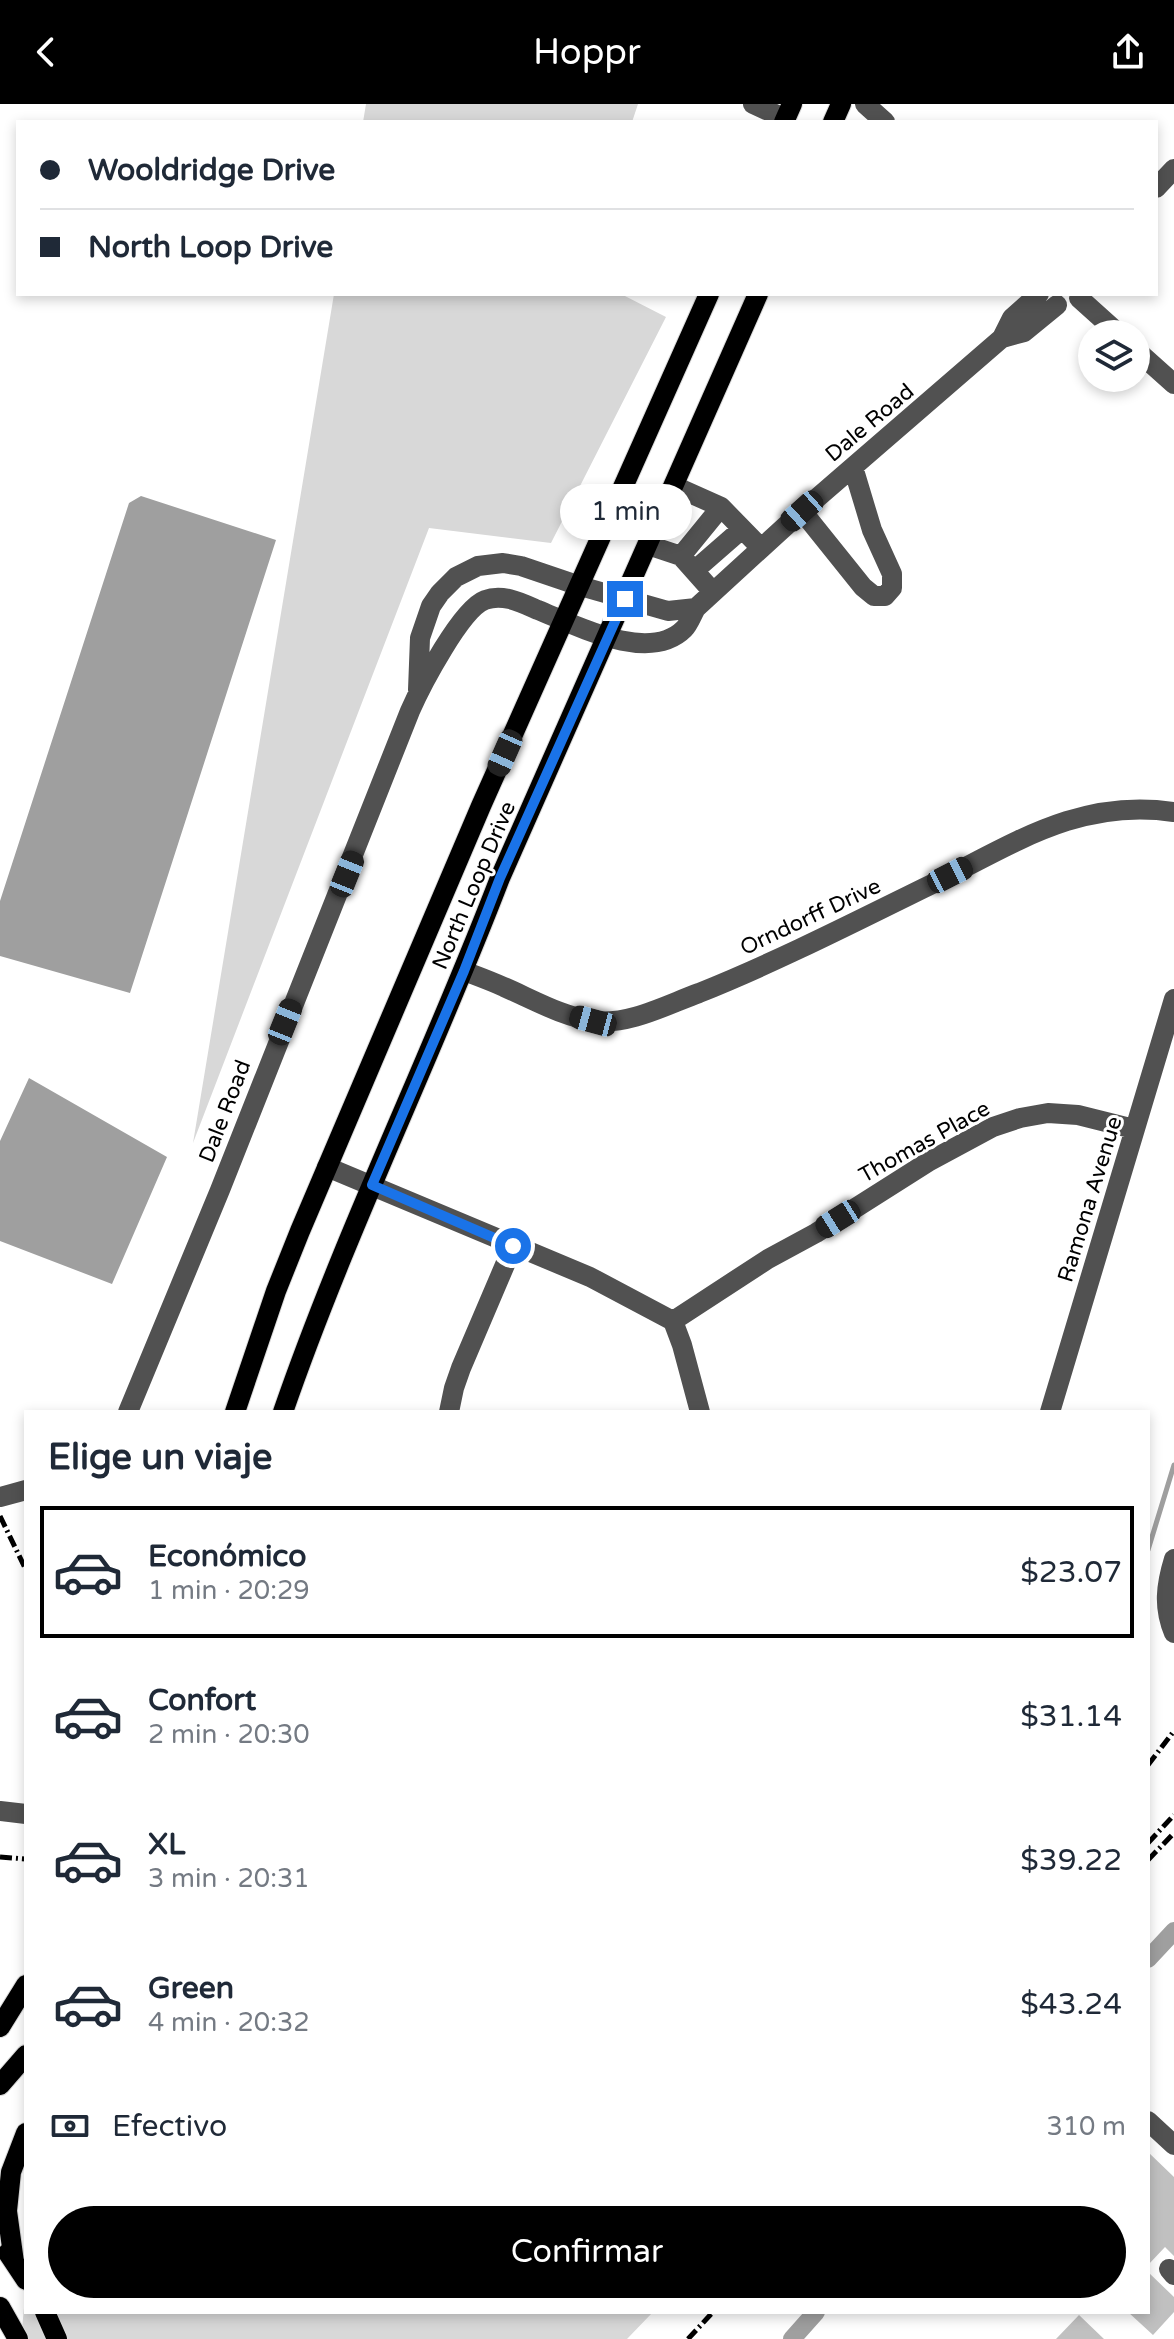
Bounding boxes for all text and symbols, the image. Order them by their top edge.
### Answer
icon: back [24,30,68,74]
icon: share [1106,30,1150,74]
text: Hoppr [533,31,641,74]
text: Wooldridge Drive [88,152,335,189]
text: North Loop Drive [88,229,333,266]
map controls [1078,320,1150,392]
button: layers [1078,320,1150,392]
street label: Dale Road [820,378,919,467]
callout: 1 min [559,483,691,539]
car [776,486,828,536]
text: 1 min [591,496,661,527]
route end [607,581,643,617]
car [484,726,526,780]
street label: North Loop Drive [427,798,521,973]
car [327,847,367,901]
car [923,853,977,897]
street label: Orndorff Drive [736,873,885,961]
car [265,995,305,1049]
car [567,1003,619,1039]
street label: Dale Road [194,1056,256,1166]
street label: Thomas Place [855,1095,994,1189]
street label: Ramona Avenue [1052,1113,1128,1285]
car [811,1196,865,1242]
route start [495,1228,531,1264]
text: Elige un viaje [48,1436,272,1479]
icon: car [52,1536,124,1608]
text: Económico [148,1538,306,1575]
text: $23.07 [1020,1554,1122,1591]
text: 1 min · 20:29 [148,1575,310,1606]
icon: car [52,1680,124,1752]
text: Confort [148,1682,256,1719]
text: $31.14 [1020,1698,1122,1735]
text: 2 min · 20:30 [148,1719,310,1750]
icon: car [52,1824,124,1896]
text: XL [148,1826,185,1863]
text: $39.22 [1020,1842,1122,1879]
text: 3 min · 20:31 [148,1863,310,1894]
icon: car [52,1968,124,2040]
text: Green [148,1970,234,2007]
text: $43.24 [1020,1986,1122,2023]
text: 4 min · 20:32 [148,2007,310,2038]
icon: cash [48,2104,92,2148]
text: Efectivo [112,2108,227,2145]
text: 310 m [1046,2111,1126,2142]
button: Confirmar [48,2206,1126,2298]

